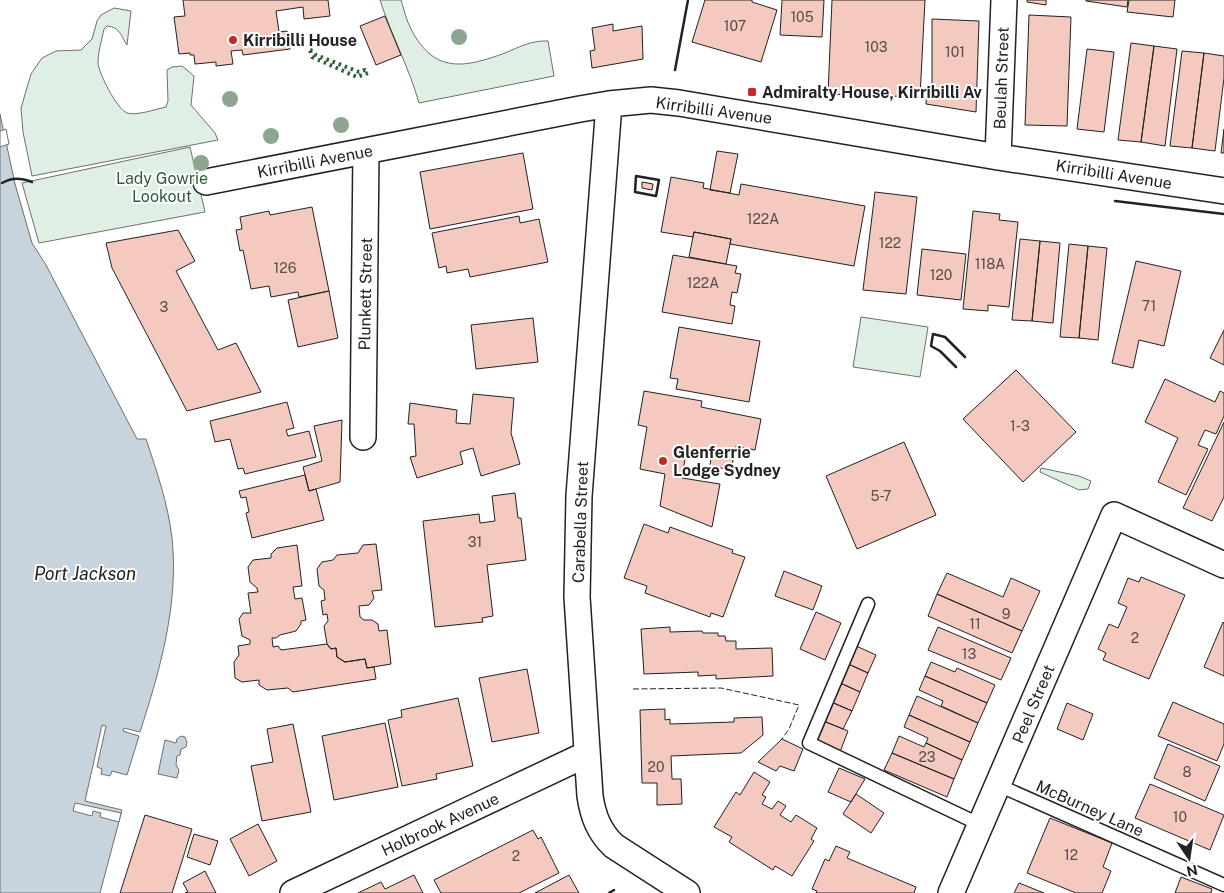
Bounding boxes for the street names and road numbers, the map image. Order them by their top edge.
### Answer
street label: Beulah Street [990,26,1013,130]
street label: Kirribilli Avenue [655,93,773,128]
street label: Kirribilli Avenue [256,141,375,182]
street label: Kirribilli Avenue [1054,156,1173,193]
street label: Plunkett Street [355,237,376,351]
street label: Carabella Street [569,461,592,583]
street label: Peel Street [1008,662,1059,746]
street label: McBurney Lane [1033,776,1147,841]
street label: Holbrook Avenue [378,789,502,860]

